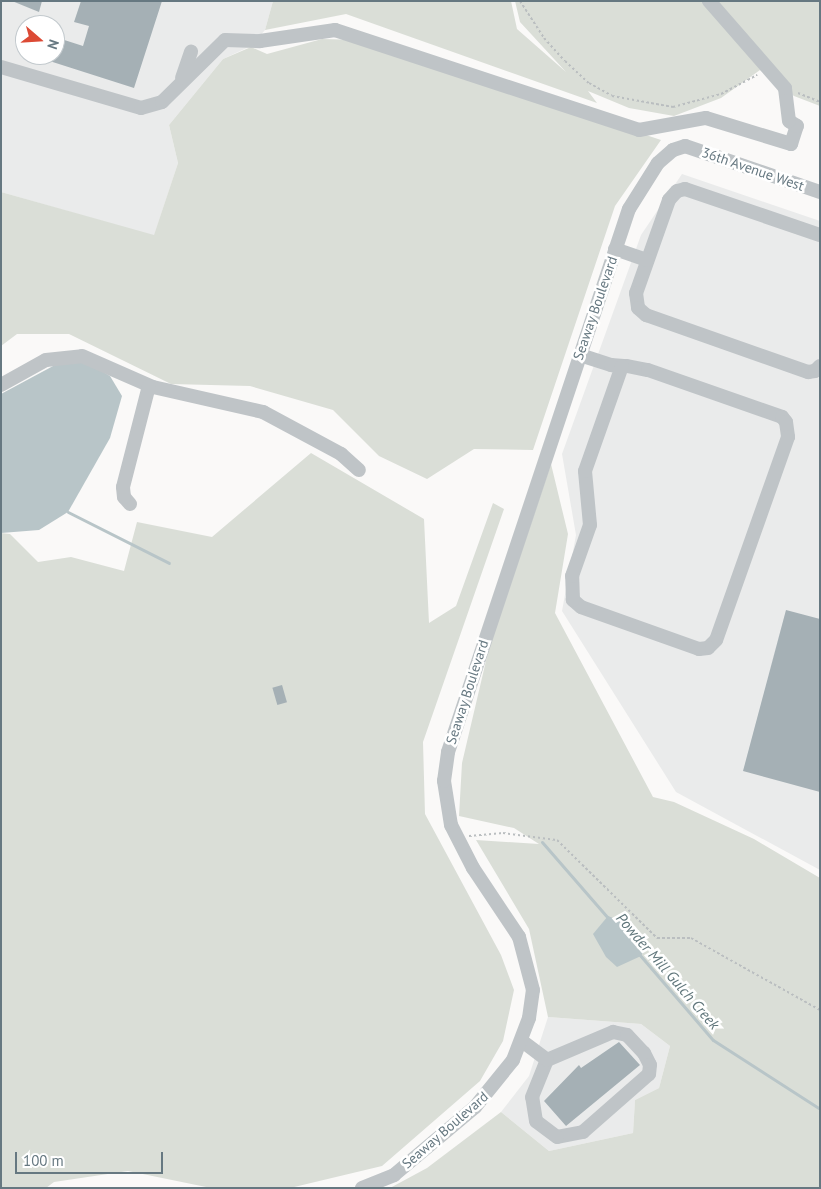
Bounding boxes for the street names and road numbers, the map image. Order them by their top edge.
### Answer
street label: 36th Avenue West [699,144,807,194]
street label: Seaway Boulevard [569,254,621,362]
street label: Seaway Boulevard [442,638,492,746]
street label: Seaway Boulevard [398,1088,492,1172]

